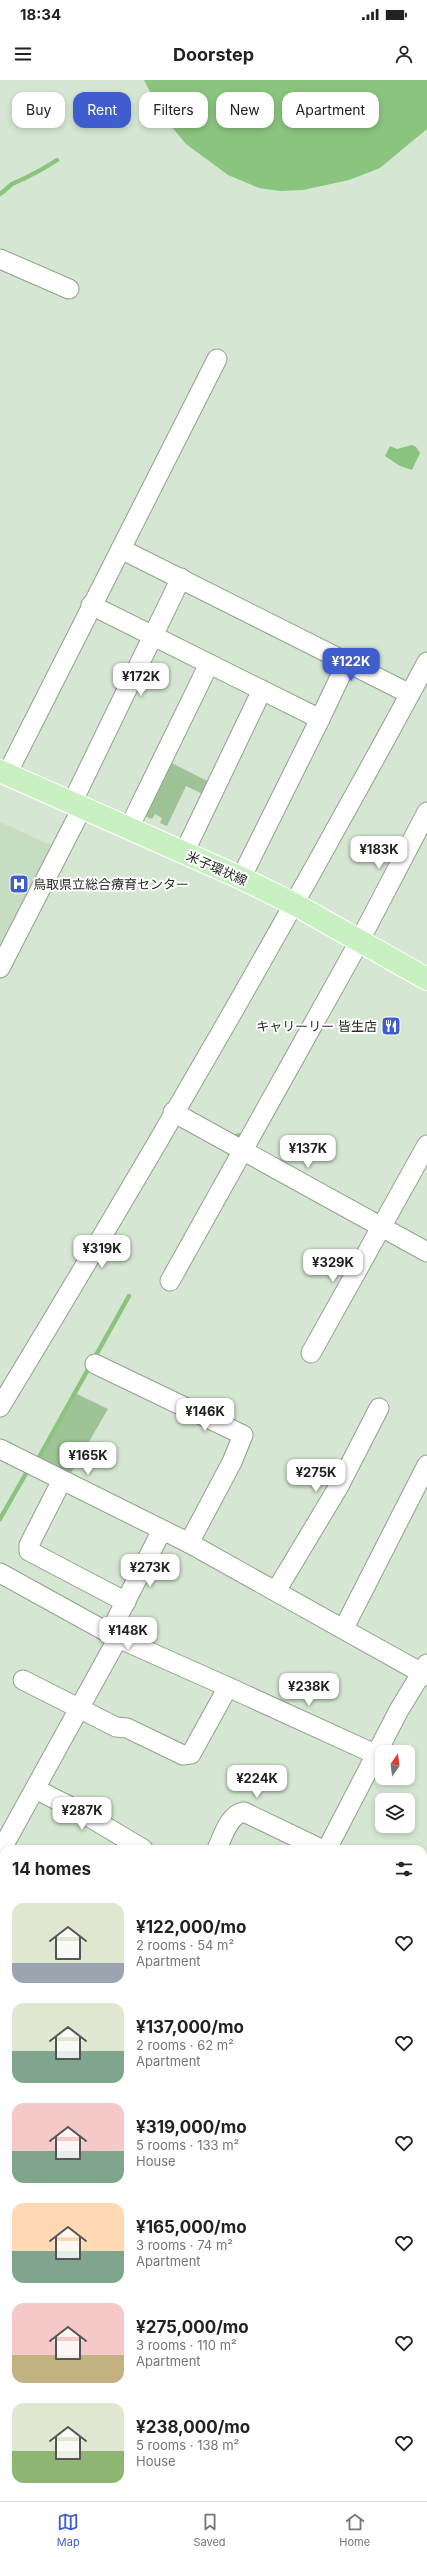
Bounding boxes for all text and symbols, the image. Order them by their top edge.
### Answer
text: 18:34 [20,5,61,24]
icon: menu [12,43,34,65]
icon: person [393,43,415,65]
text: Doorstep [173,44,254,65]
chip: Buy [12,92,65,128]
chip: Rent [73,92,131,128]
chip: Filters [139,92,208,128]
chip: New [216,92,274,128]
chip: Apartment [282,92,379,128]
pin: ¥122K [323,648,379,682]
text: ¥122K [332,653,370,669]
pin: ¥172K [113,663,169,697]
text: ¥172K [122,668,160,684]
pin: ¥183K [351,836,407,870]
text: ¥183K [359,841,399,857]
street label: 米子環状線 [184,847,250,889]
hospital icon: 鳥取県立総合療育センター [8,873,30,895]
place label: 鳥取県立総合療育センター [33,876,189,892]
restaurant icon: キャリーリー 皆生店 [380,1015,402,1037]
place label: キャリーリー 皆生店 [256,1018,377,1034]
pin: ¥137K [280,1135,336,1169]
text: ¥137K [289,1140,327,1156]
pin: ¥319K [74,1235,130,1269]
text: ¥319K [82,1240,122,1256]
pin: ¥329K [305,1249,361,1283]
text: ¥329K [312,1254,354,1270]
pin: ¥146K [177,1398,233,1432]
text: ¥146K [185,1403,225,1419]
pin: ¥165K [60,1442,116,1476]
text: ¥165K [68,1447,108,1463]
pin: ¥275K [288,1459,344,1493]
text: ¥275K [296,1464,336,1480]
pin: ¥273K [122,1554,178,1588]
text: ¥273K [130,1559,170,1575]
pin: ¥148K [100,1617,156,1651]
text: ¥148K [108,1622,148,1638]
pin: ¥238K [281,1673,337,1707]
text: ¥238K [288,1678,330,1694]
north arrow [375,1745,415,1785]
map controls [375,1745,415,1833]
pin: ¥224K [229,1765,285,1799]
text: ¥224K [236,1770,278,1786]
button: layers [375,1793,415,1833]
pin: ¥287K [54,1797,110,1831]
text: ¥287K [62,1802,102,1818]
icon: filters [393,1858,415,1880]
text: 14 homes [12,1859,91,1879]
text: ¥122,000/mo [136,1917,247,1937]
icon: home [44,1919,92,1967]
icon: heart [393,1932,415,1954]
text: 2 rooms · 54 m² [136,1937,234,1953]
text: Apartment [136,1953,201,1969]
text: ¥137,000/mo [136,2017,244,2037]
icon: home [44,2019,92,2067]
icon: heart [393,2032,415,2054]
text: 2 rooms · 62 m² [136,2037,234,2053]
text: Apartment [136,2053,201,2069]
text: ¥319,000/mo [136,2117,247,2137]
icon: home [44,2119,92,2167]
icon: heart [393,2132,415,2154]
text: 5 rooms · 133 m² [136,2137,239,2153]
text: House [136,2153,176,2169]
text: ¥165,000/mo [136,2217,247,2237]
icon: home [44,2219,92,2267]
icon: heart [393,2232,415,2254]
text: 3 rooms · 74 m² [136,2237,233,2253]
text: Apartment [136,2253,201,2269]
text: ¥275,000/mo [136,2317,249,2337]
icon: home [44,2319,92,2367]
icon: heart [393,2332,415,2354]
text: 3 rooms · 110 m² [136,2337,237,2353]
text: Apartment [136,2353,201,2369]
text: ¥238,000/mo [136,2417,250,2437]
icon: home [44,2419,92,2467]
icon: heart [393,2432,415,2454]
text: 5 rooms · 138 m² [136,2437,239,2453]
text: House [136,2453,176,2469]
tab: Map [57,2511,80,2549]
tab: Saved [193,2511,226,2549]
tab: Home [339,2511,370,2549]

